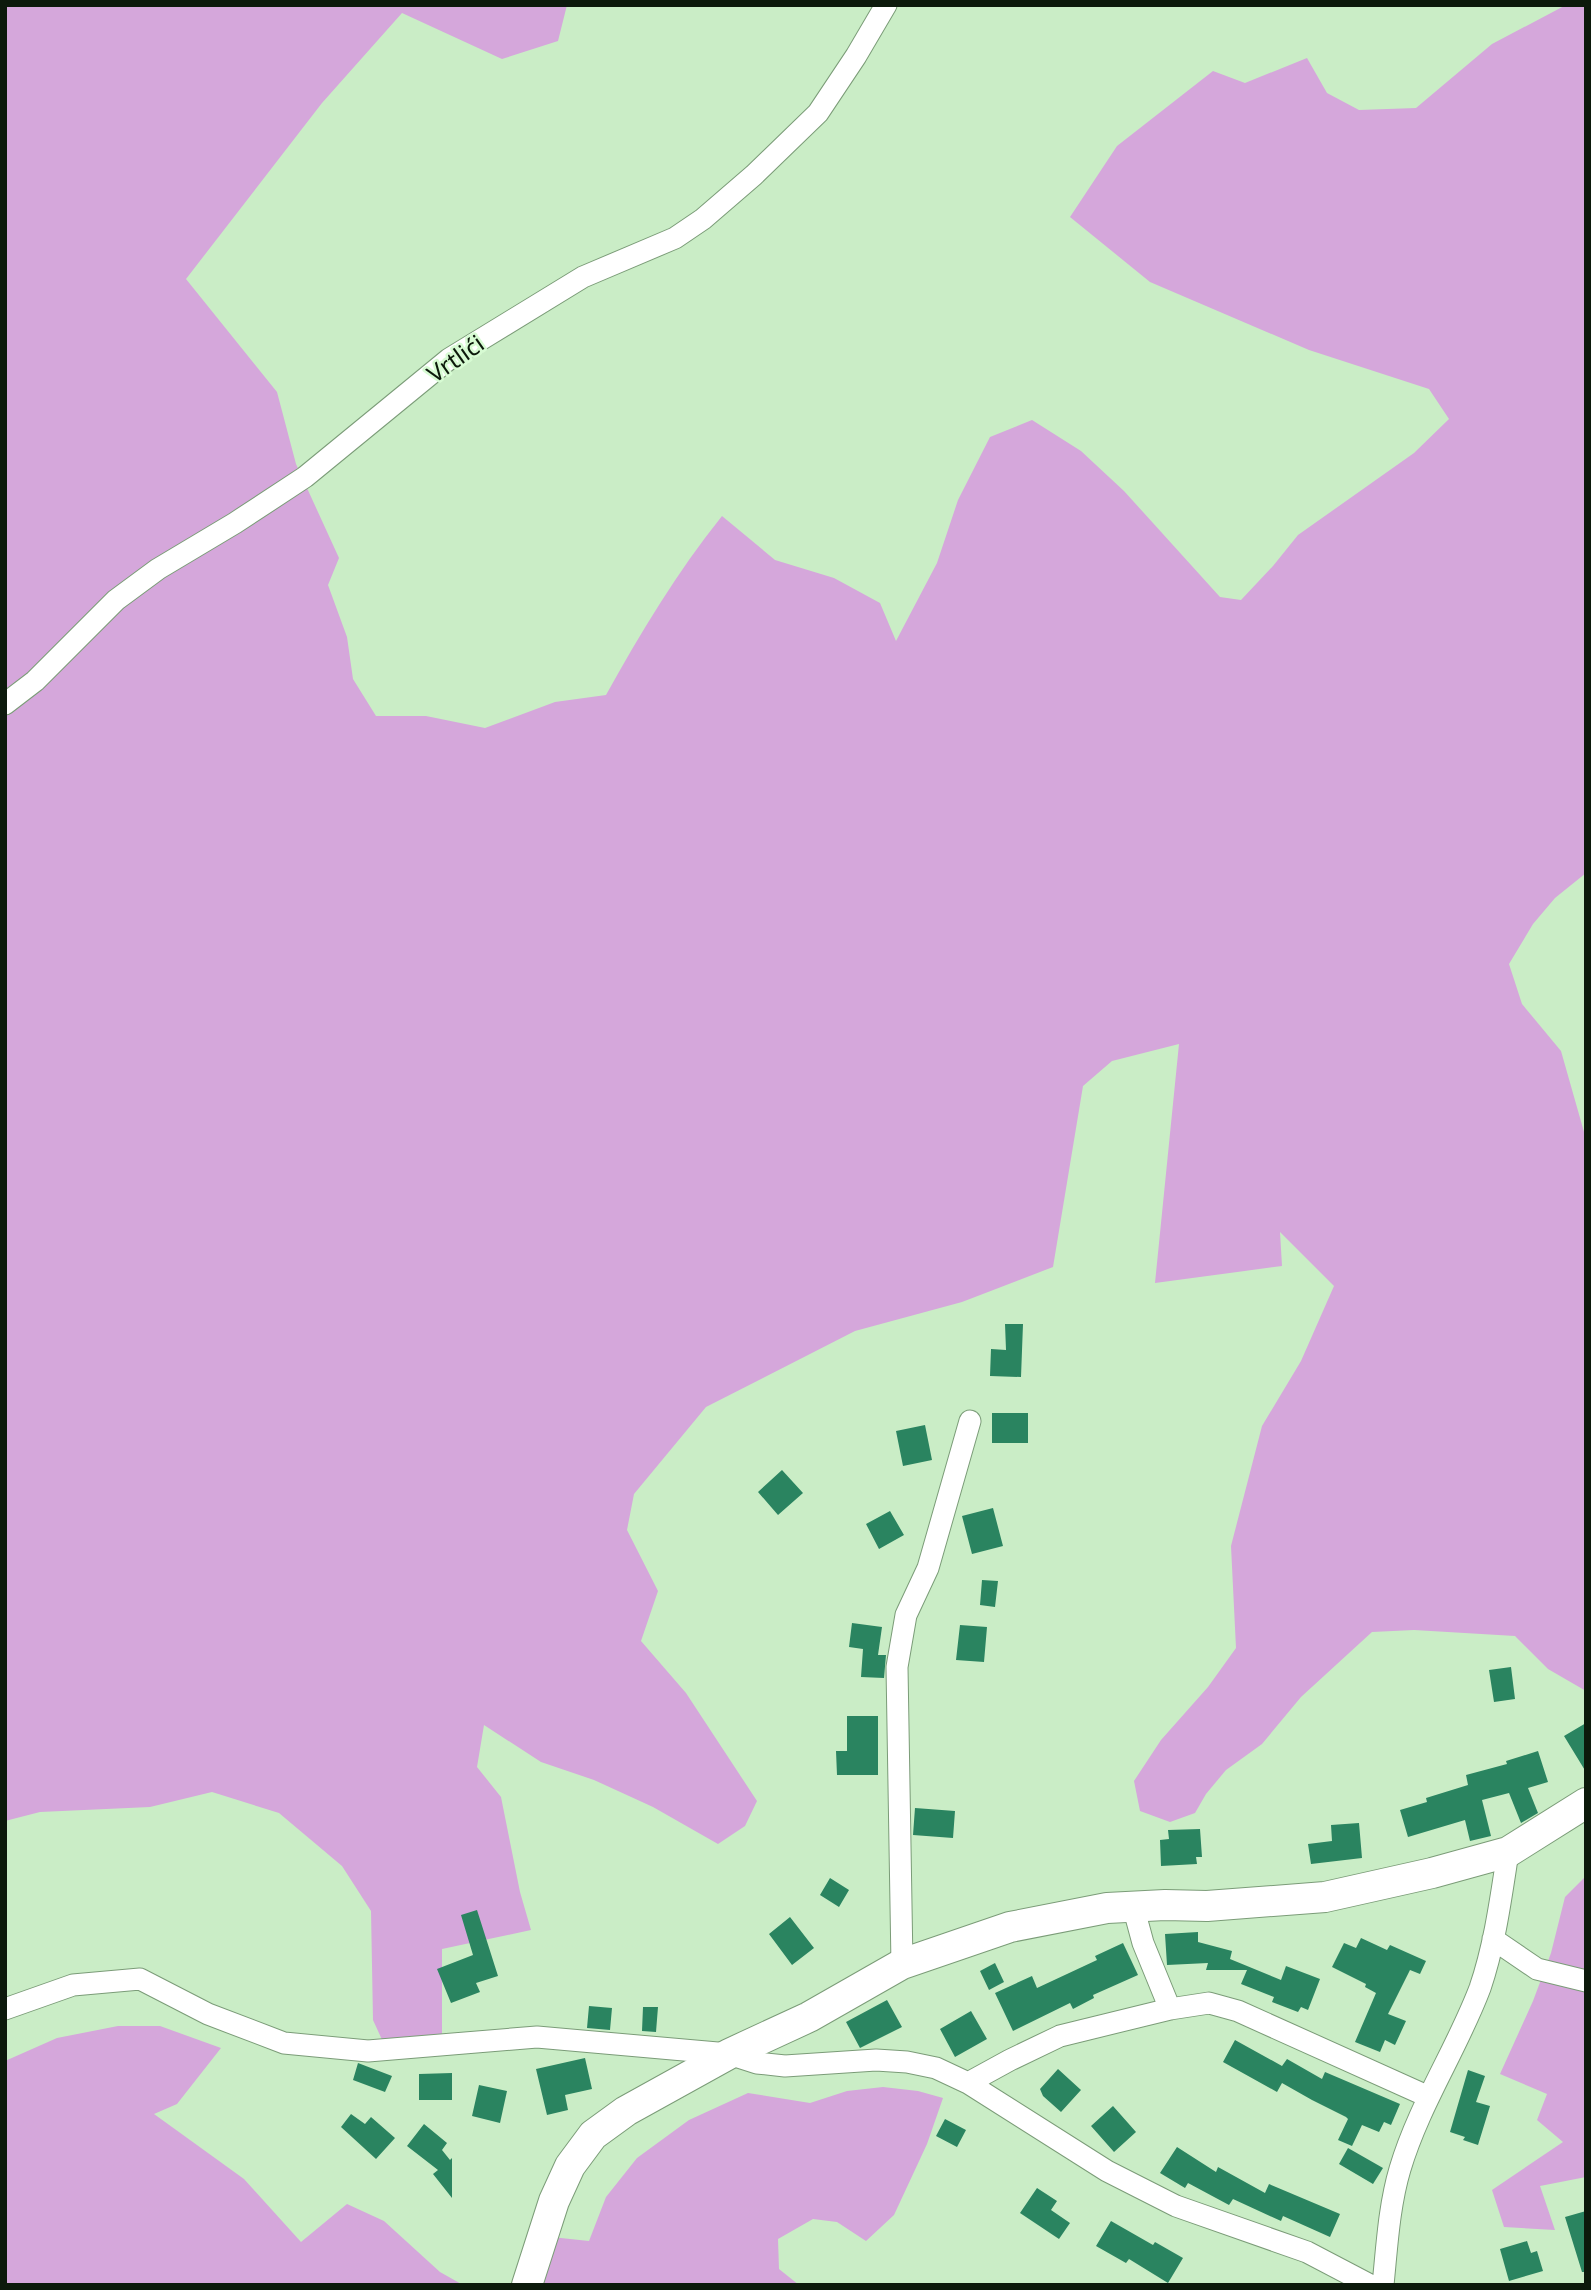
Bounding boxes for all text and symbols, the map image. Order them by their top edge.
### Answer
street label: Vrtlići [420,326,490,390]

